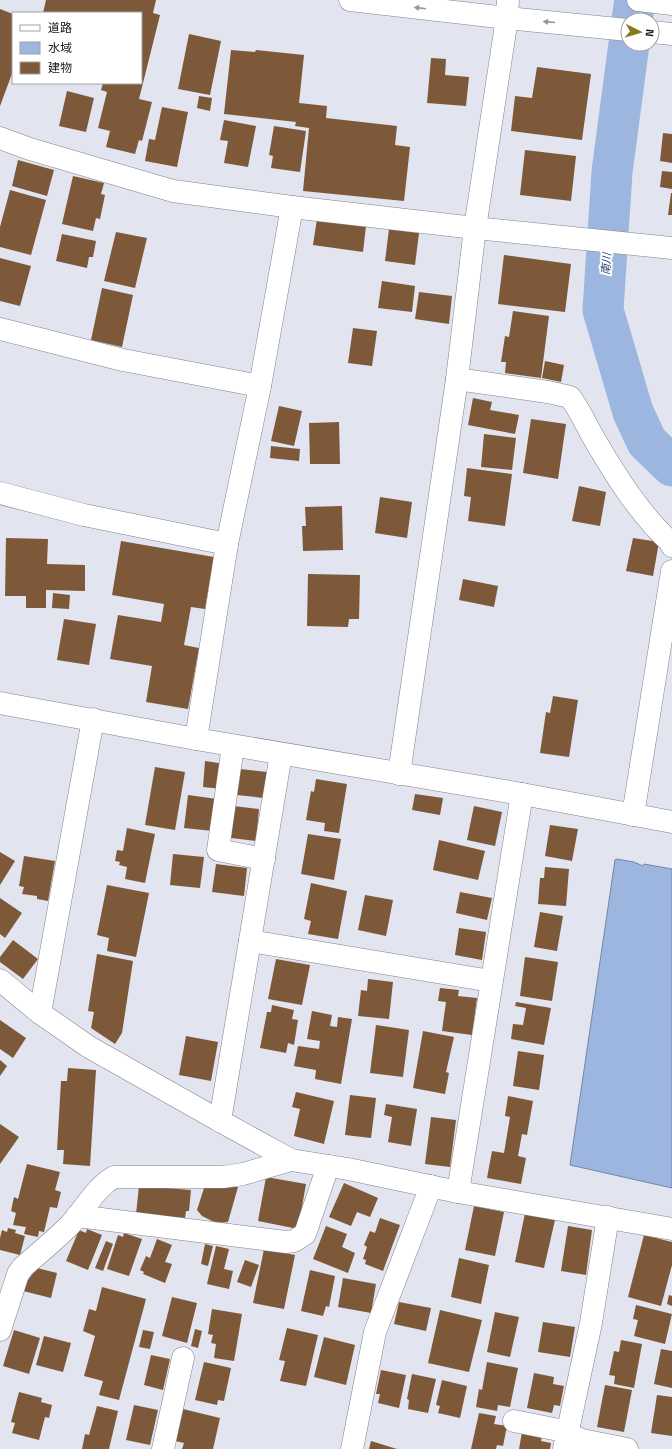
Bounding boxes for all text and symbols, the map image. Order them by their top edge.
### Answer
one-way arrow [414,5,426,11]
legend [12,12,142,84]
north arrow [620,12,660,52]
text: 道路 [48,18,72,37]
one-way arrow [543,19,555,25]
text: N [642,28,658,37]
text: 水域 [48,38,72,57]
text: 建物 [48,58,72,77]
water label: 南川 [597,251,615,276]

